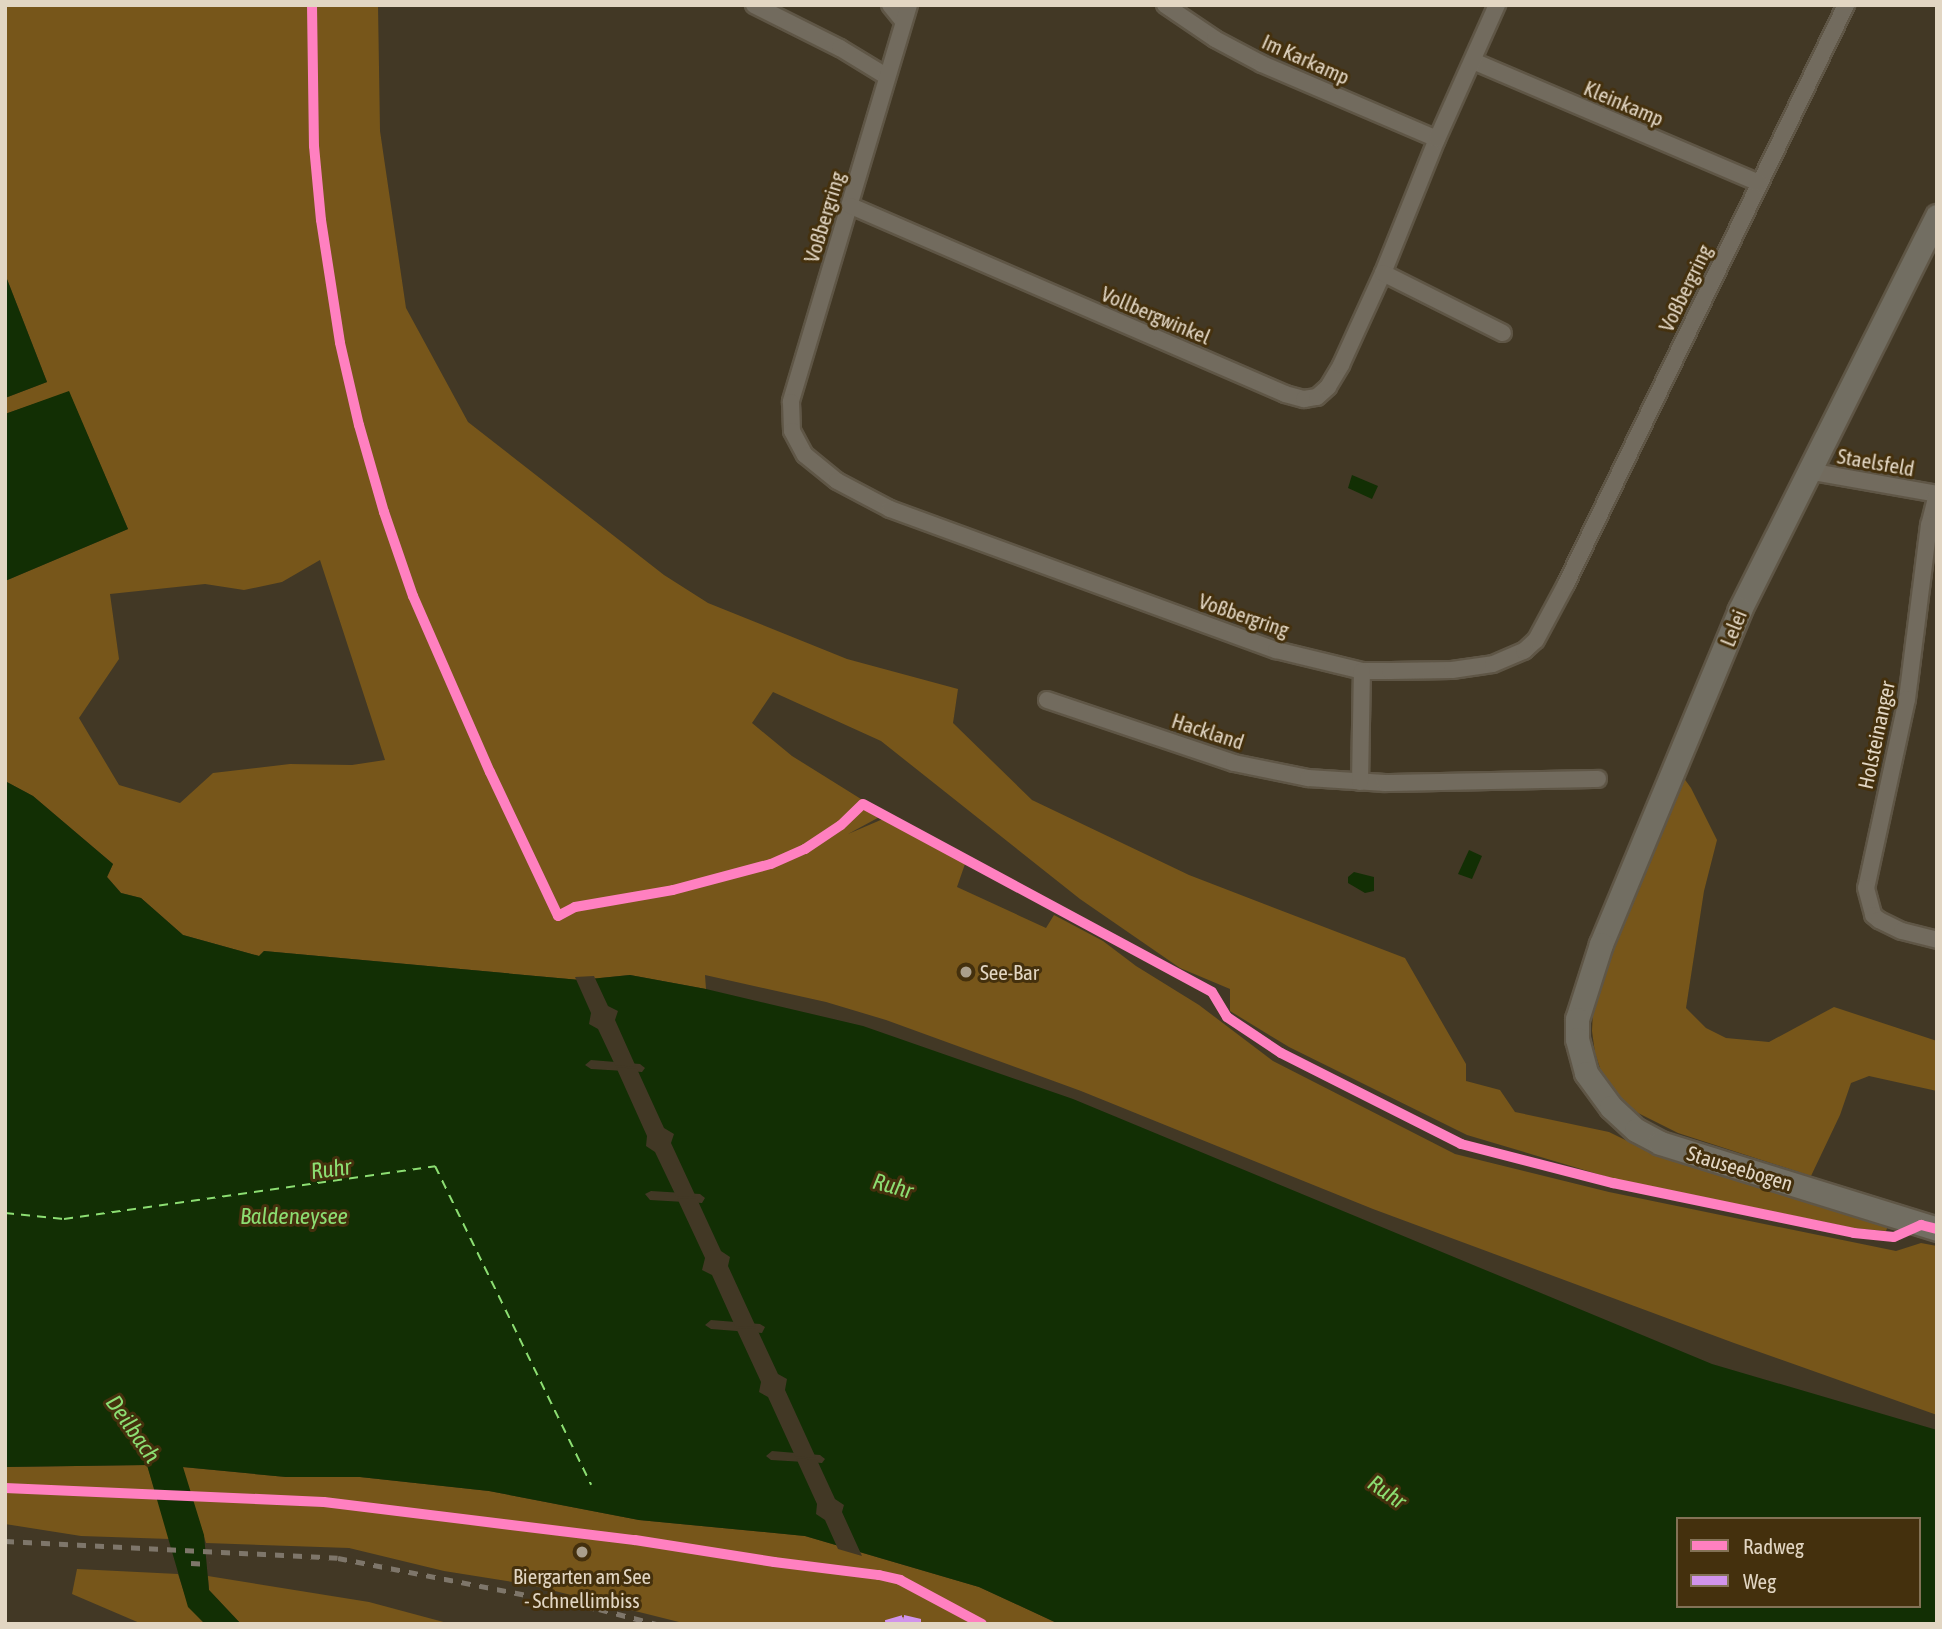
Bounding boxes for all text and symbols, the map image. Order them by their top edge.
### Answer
street label: Im Karkamp [1258,29,1354,89]
street label: Kleinkamp [1580,75,1668,131]
street label: Voßbergring [798,169,850,265]
street label: Voßbergring [1653,240,1717,336]
street label: Vollbergwinkel [1098,281,1214,349]
street label: Staelsfeld [1836,443,1916,481]
street label: Voßbergring [1196,588,1292,642]
street label: Lelei [1714,606,1752,650]
street label: Holsteinanger [1852,679,1900,791]
street label: Hackland [1169,708,1247,754]
place label: See-Bar [980,959,1039,985]
marker: See-Bar [958,964,974,980]
street label: Stauseebogen [1684,1140,1796,1196]
water label: Ruhr [309,1153,353,1185]
water label: Ruhr [870,1167,916,1205]
water label: Baldeneysee [240,1202,348,1230]
water label: Deilbach [100,1390,166,1468]
water label: Ruhr [1362,1469,1412,1515]
legend [1676,1517,1921,1608]
text: Radweg [1743,1534,1804,1558]
marker: Biergarten am See - Schnellimbiss [574,1544,590,1560]
place label: Biergarten am See - Schnellimbiss [513,1563,651,1613]
text: Weg [1743,1569,1776,1593]

